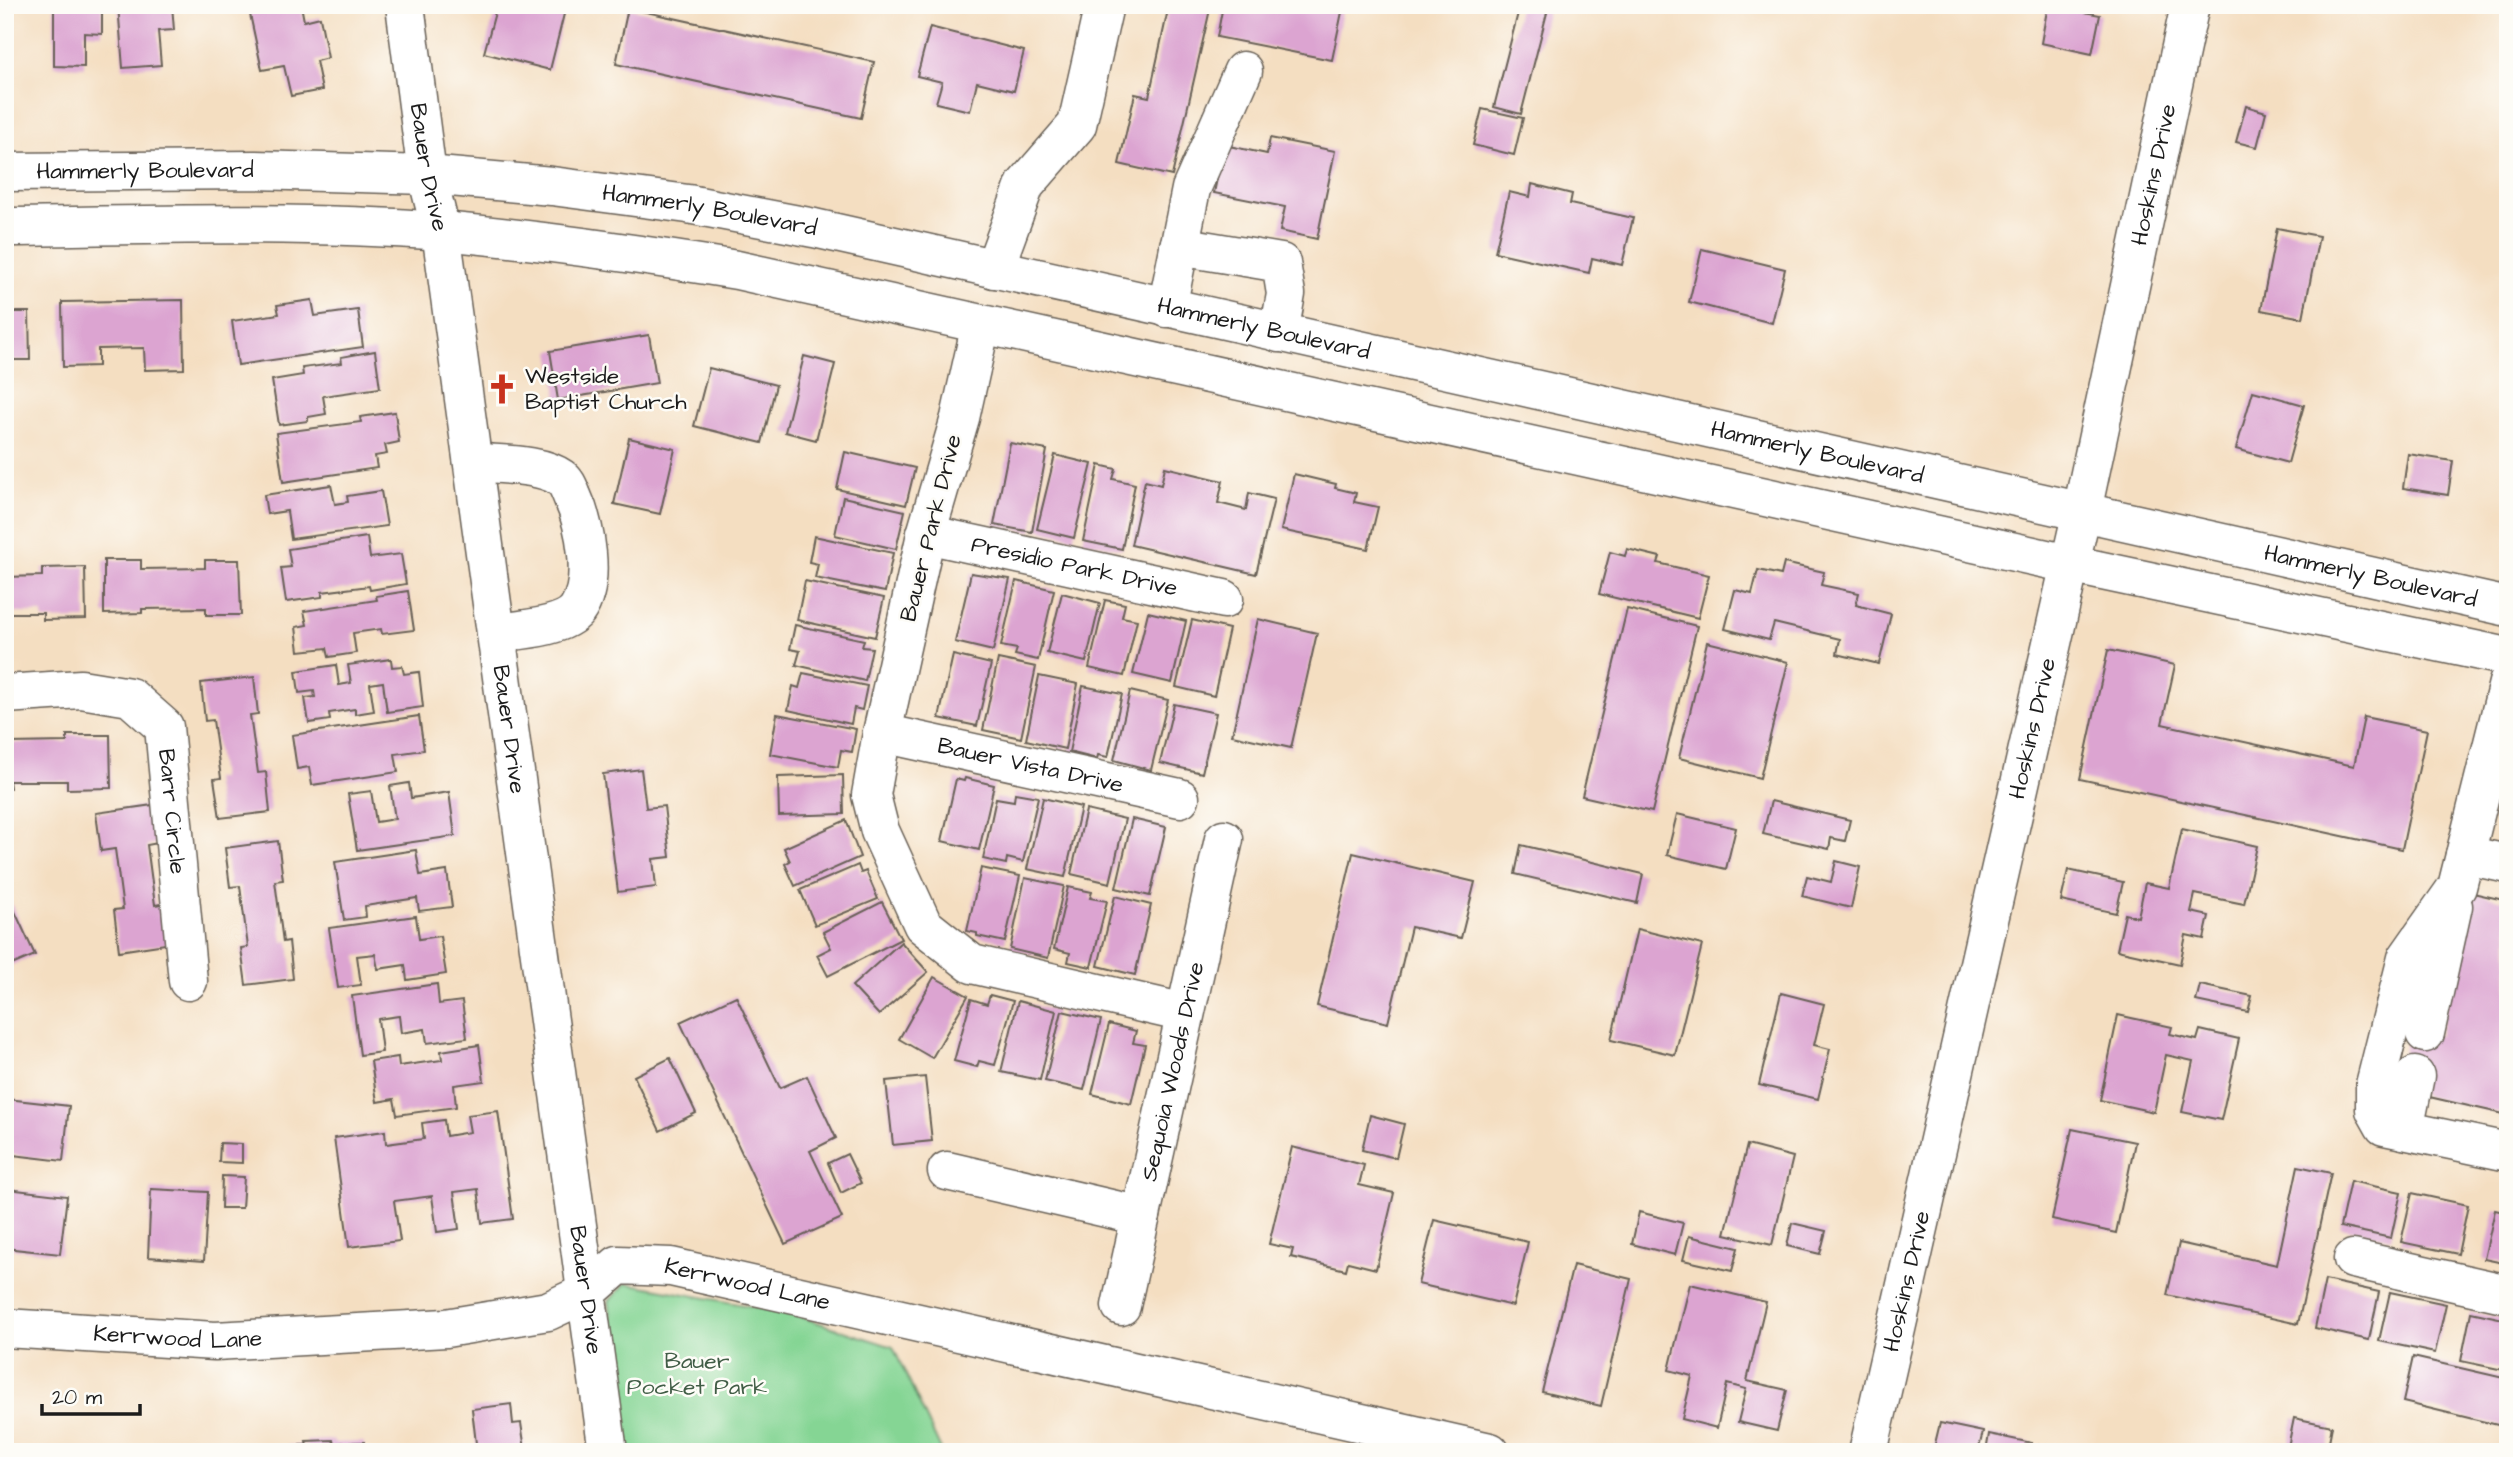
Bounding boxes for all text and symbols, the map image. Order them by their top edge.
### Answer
street label: Bauer Drive [402,101,456,235]
street label: Hoskins Drive [2123,101,2184,248]
street label: Hammerly Boulevard [36,154,254,188]
street label: Hammerly Boulevard [600,177,820,244]
street label: Hammerly Boulevard [1154,289,1374,368]
place label: Westside Baptist Church [525,360,687,418]
church icon: Westside Baptist Church [485,372,519,406]
street label: Hammerly Boulevard [1708,413,1927,492]
street label: Bauer Park Drive [892,431,970,625]
street label: Presidio Park Drive [968,528,1181,604]
street label: Hammerly Boulevard [2261,537,2480,616]
street label: Hoskins Drive [2001,655,2064,802]
street label: Bauer Drive [485,663,534,796]
street label: Bauer Vista Drive [935,730,1126,801]
street label: Barr Circle [150,747,194,876]
street label: Sequoia Woods Drive [1133,959,1212,1184]
street label: Hoskins Drive [1875,1208,1938,1355]
street label: Bauer Drive [561,1224,610,1356]
street label: Kerrwood Lane [661,1250,833,1318]
street label: Kerrwood Lane [92,1318,263,1357]
park label: Bauer Pocket Park [627,1345,767,1403]
scale bar [42,1373,140,1417]
text: 20 m [52,1383,103,1412]

